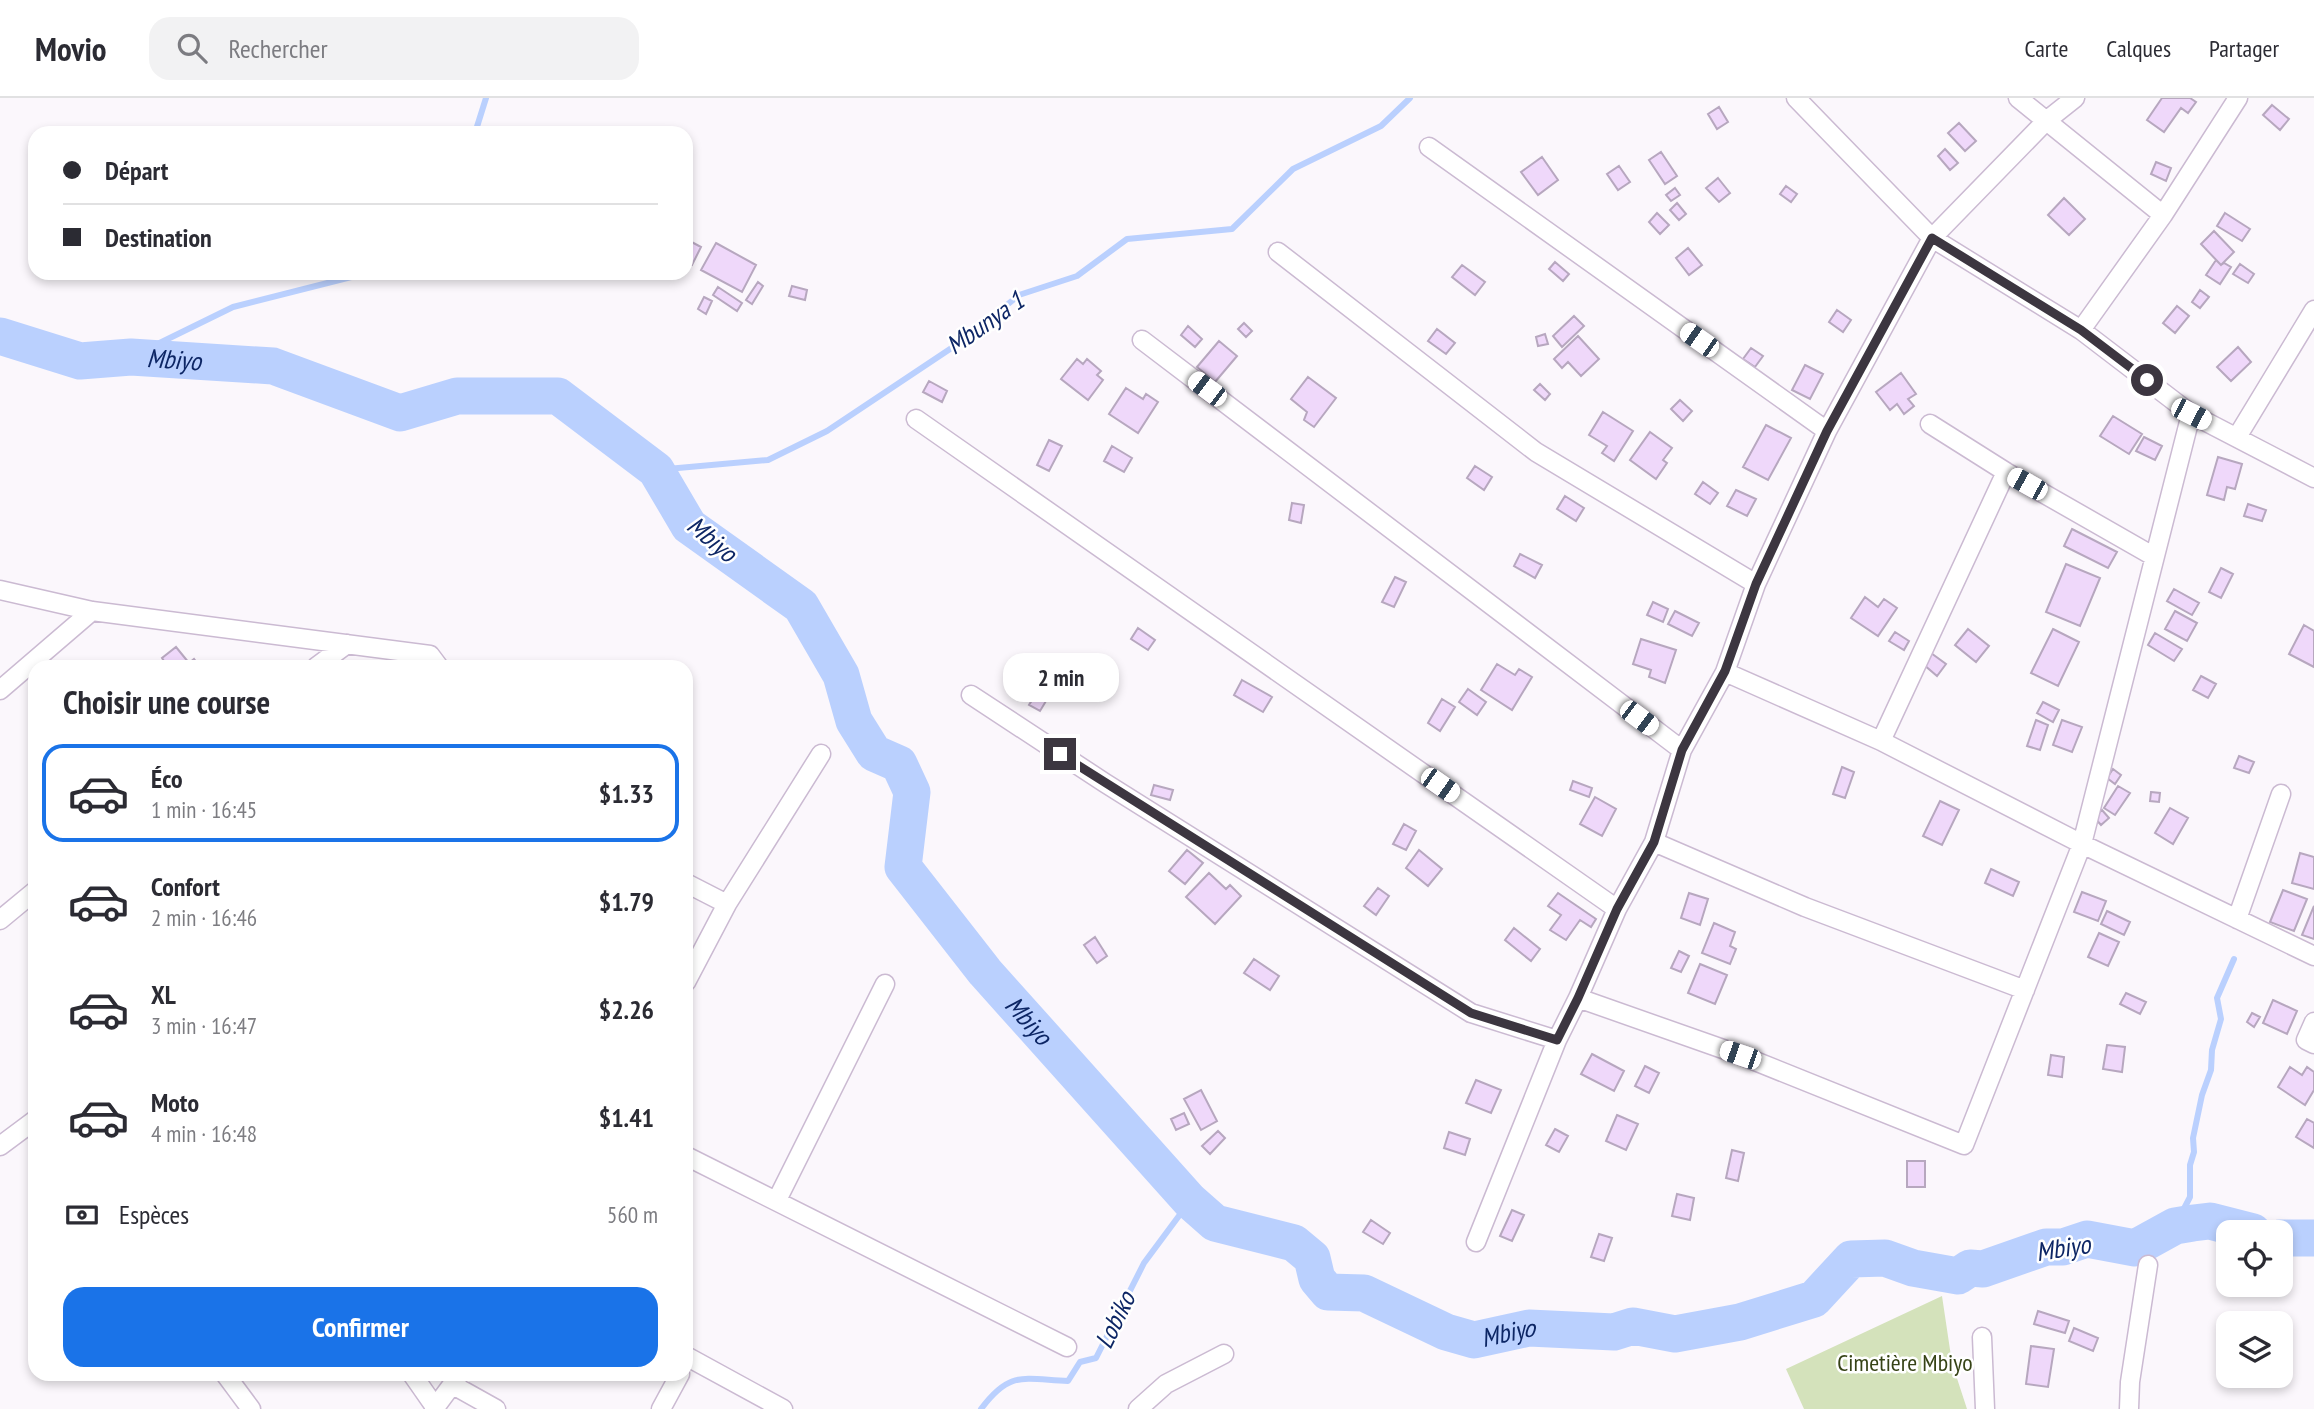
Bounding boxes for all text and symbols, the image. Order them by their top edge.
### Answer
search box [149,17,639,80]
text: Movio [35,27,107,70]
icon: search [173,29,211,67]
text: Rechercher [229,32,328,65]
text: Carte [2025,33,2068,64]
text: Calques [2106,33,2171,64]
text: Partager [2209,33,2279,64]
text: Départ [105,154,168,187]
text: Destination [105,221,212,254]
water label: Mbunya 1 [939,284,1030,361]
car [1676,319,1723,361]
water label: Mbiyo [146,341,204,378]
route start [2131,364,2163,396]
car [1184,368,1231,410]
car [2168,395,2215,433]
car [2004,465,2051,503]
water label: Mbiyo [681,508,745,570]
callout: 2 min [1002,652,1118,702]
text: 2 min [1038,663,1084,692]
text: Choisir une course [63,681,270,723]
car [1616,697,1663,739]
route end [1044,738,1076,770]
icon: car [67,762,130,825]
text: Éco [151,762,183,795]
car [1417,764,1464,806]
text: $1.33 [599,777,654,810]
text: 1 min · 16:45 [151,795,257,824]
icon: car [67,870,130,933]
text: Confort [151,870,220,903]
text: $1.79 [599,885,654,918]
text: 2 min · 16:46 [151,903,257,932]
icon: car [67,978,130,1041]
text: XL [151,978,176,1011]
water label: Mbiyo [998,989,1060,1053]
text: $2.26 [599,993,654,1026]
text: 3 min · 16:47 [151,1011,257,1040]
car [1717,1038,1764,1072]
icon: car [67,1086,130,1149]
text: Moto [151,1086,199,1119]
text: $1.41 [599,1101,654,1134]
text: 4 min · 16:48 [151,1119,257,1148]
icon: cash [63,1196,101,1234]
text: Espèces [119,1198,189,1231]
text: 560 m [607,1200,658,1229]
map controls [2216,1220,2293,1388]
button: locate [2216,1220,2293,1297]
water label: Mbiyo [2033,1227,2094,1268]
water label: Lobiko [1087,1285,1143,1353]
button: Confirmer [63,1287,658,1367]
water label: Mbiyo [1478,1311,1538,1354]
button: layers [2216,1311,2293,1388]
park label: Cimetière Mbiyo [1837,1347,1973,1378]

